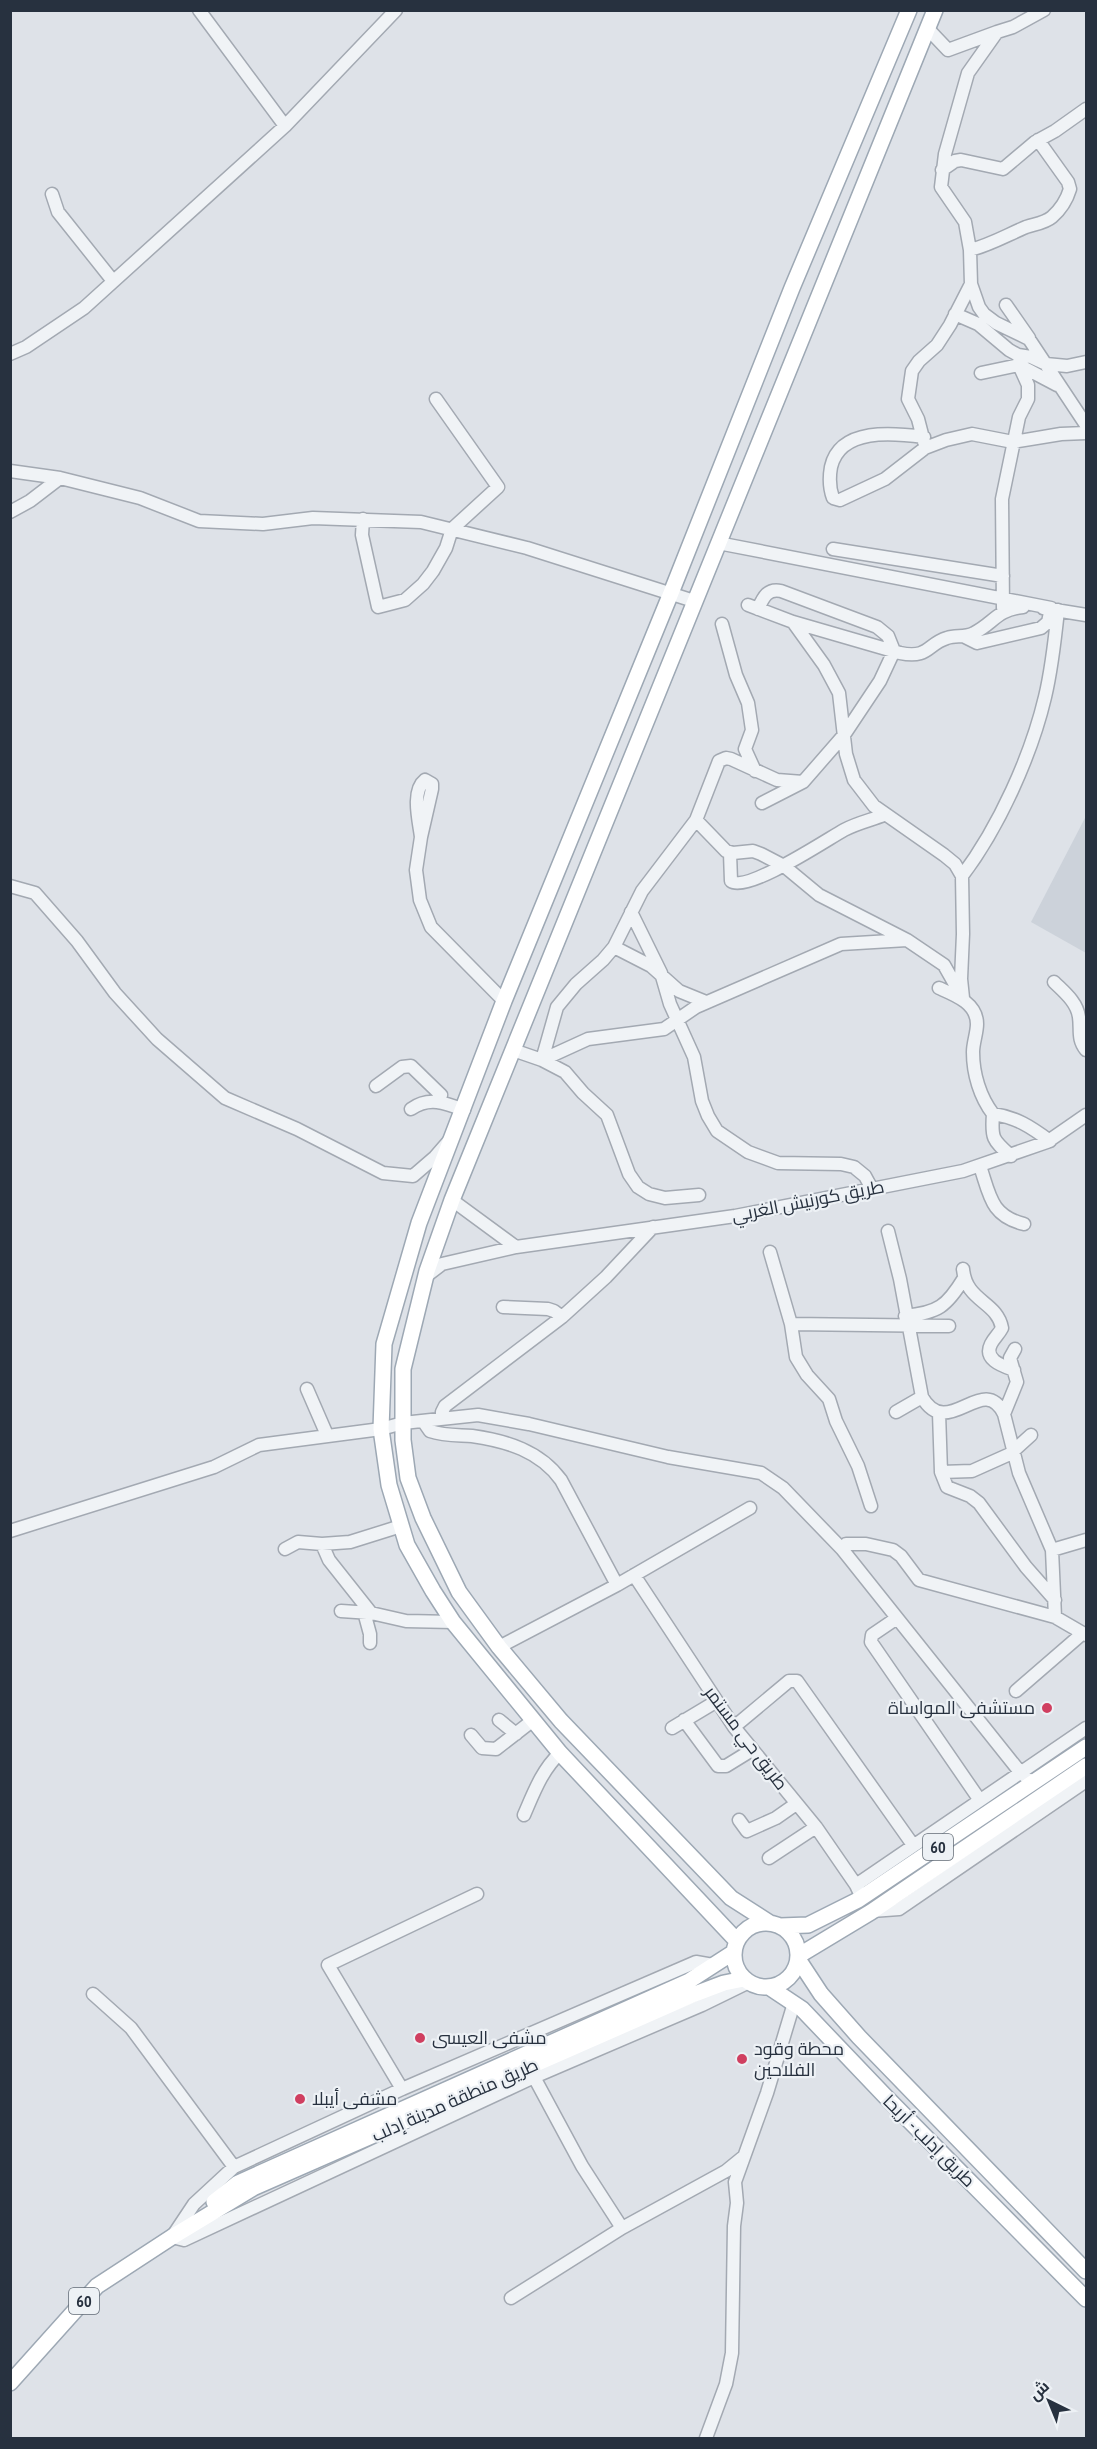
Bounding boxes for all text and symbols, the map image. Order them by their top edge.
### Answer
street label: طريق كورنيش الغربي [730,1174,887,1230]
street label: طريق حي مستمر [697,1680,793,1796]
place label: مستشفى المواساة [888,1696,1035,1719]
marker: مستشفى المواساة [1040,1701,1054,1715]
road number: 60 [923,1834,953,1860]
place label: مشفى العيسى [432,2026,546,2049]
marker: مشفى العيسى [413,2031,427,2045]
place label: محطة وقود الفلاحين [754,2037,844,2081]
street label: طريق منطقة مدينة إدلب [368,2052,542,2148]
marker: محطة وقود الفلاحين [735,2052,749,2066]
place label: مشفى أيبلا [312,2087,397,2110]
street label: طريق إدلب - أريحا [878,2090,980,2192]
marker: مشفى أيبلا [293,2092,307,2106]
road number: 60 [69,2288,99,2314]
north arrow [1019,2371,1079,2431]
text: ش [1024,2376,1053,2404]

